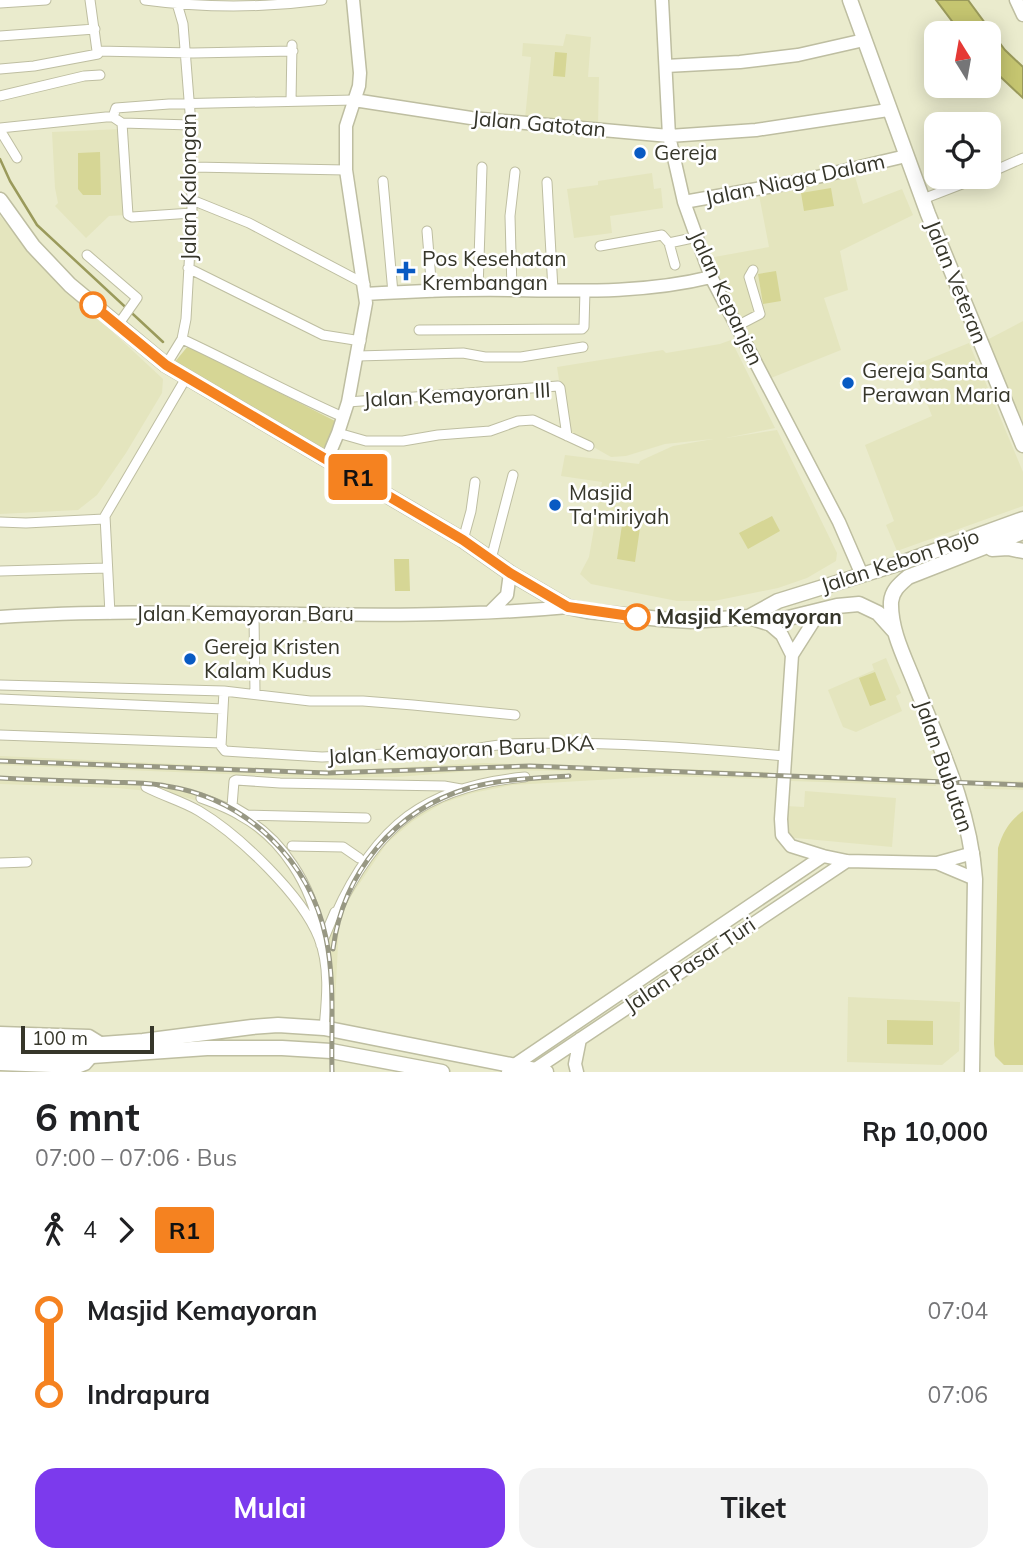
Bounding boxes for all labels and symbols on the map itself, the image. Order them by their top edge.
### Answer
north arrow [924,21,1001,98]
street label: Jalan Gatotan [471,104,607,142]
street label: Jalan Kalongan [175,113,201,261]
place label: Gereja [654,139,717,165]
marker: Gereja [632,145,648,161]
street label: Jalan Niaga Dalam [702,147,887,211]
street label: Jalan Veteran [920,216,993,347]
street label: Jalan Kepanjen [684,226,769,369]
place label: Pos Kesehatan Krembangan [422,245,567,295]
marker: Pos Kesehatan Krembangan [396,261,416,281]
unlabelled marker [80,292,106,318]
place label: Gereja Santa Perawan Maria [862,357,1011,407]
marker: Gereja Santa Perawan Maria [840,375,856,391]
street label: Jalan Kemayoran III [363,376,551,412]
line badge: R1 [326,454,390,500]
place label: Masjid Ta'miriyah [569,479,669,529]
marker: Masjid Ta'miriyah [547,497,563,513]
street label: Jalan Kebon Rojo [817,522,982,598]
street label: Jalan Kemayoran Baru [136,600,354,626]
place label: Masjid Kemayoran [656,603,842,629]
marker: Masjid Kemayoran [624,604,650,630]
place label: Gereja Kristen Kalam Kudus [204,633,340,683]
marker: Gereja Kristen Kalam Kudus [182,651,198,667]
street label: Jalan Bubutan [910,696,980,835]
street label: Jalan Kemayoran Baru DKA [327,729,596,769]
street label: Jalan Pasar Turi [619,911,760,1018]
scale bar [21,1023,154,1055]

